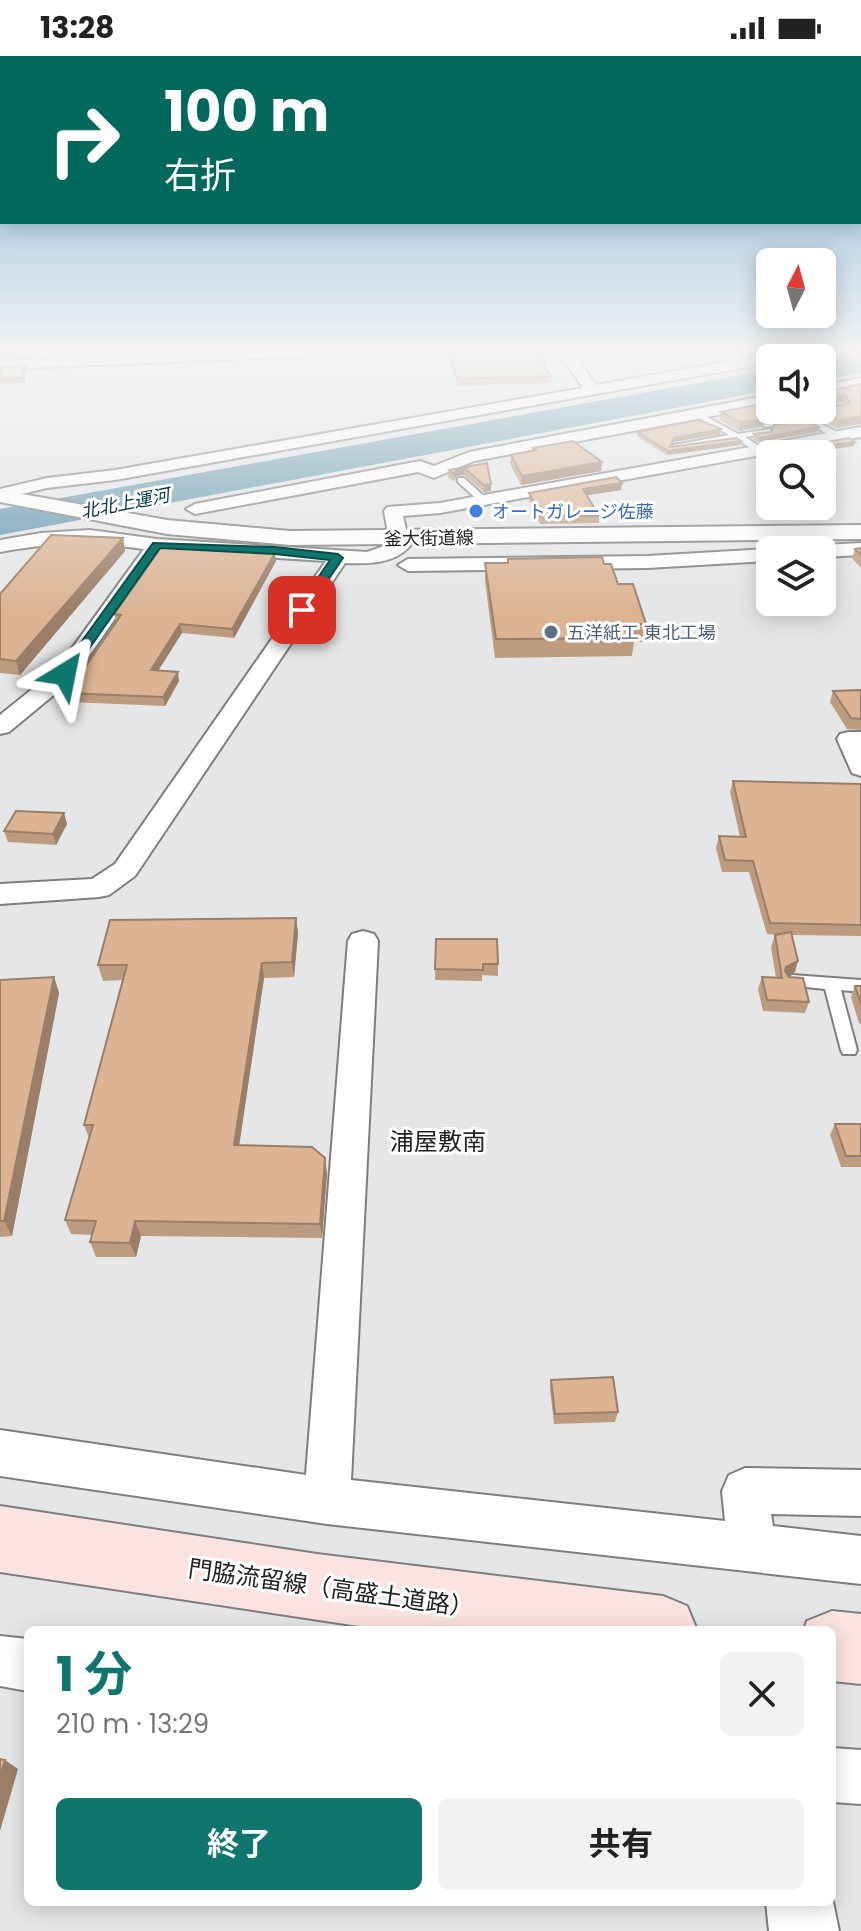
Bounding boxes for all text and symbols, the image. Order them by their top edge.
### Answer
text: 13:28 [40,6,115,49]
text: 100 m [164,72,329,151]
icon: right [32,88,136,192]
text: 右折 [164,150,236,201]
north arrow [756,248,836,328]
map controls [756,248,836,616]
button: sound [756,344,836,424]
button: search [756,440,836,520]
water label: 北北上運河 [78,482,175,524]
place label: オートガレージ佐藤 [492,499,654,524]
marker: オートガレージ佐藤 [467,502,485,520]
street label: 釜大街道線 [384,525,474,551]
button: layers [756,536,836,616]
pin [268,576,336,644]
icon: arrive [280,588,324,632]
place label: 五洋紙工 東北工場 [567,620,716,645]
marker: 五洋紙工 東北工場 [542,623,560,641]
position arrow [23,632,107,716]
district label: 浦屋敷南 [390,1125,486,1158]
street label: 門脇流留線（高盛土道路） [186,1552,476,1624]
text: 1 分 [56,1641,132,1708]
button: close [720,1652,804,1736]
text: 210 m · 13:29 [56,1706,209,1742]
button: 終了 [56,1798,422,1890]
button: 共有 [438,1798,804,1890]

